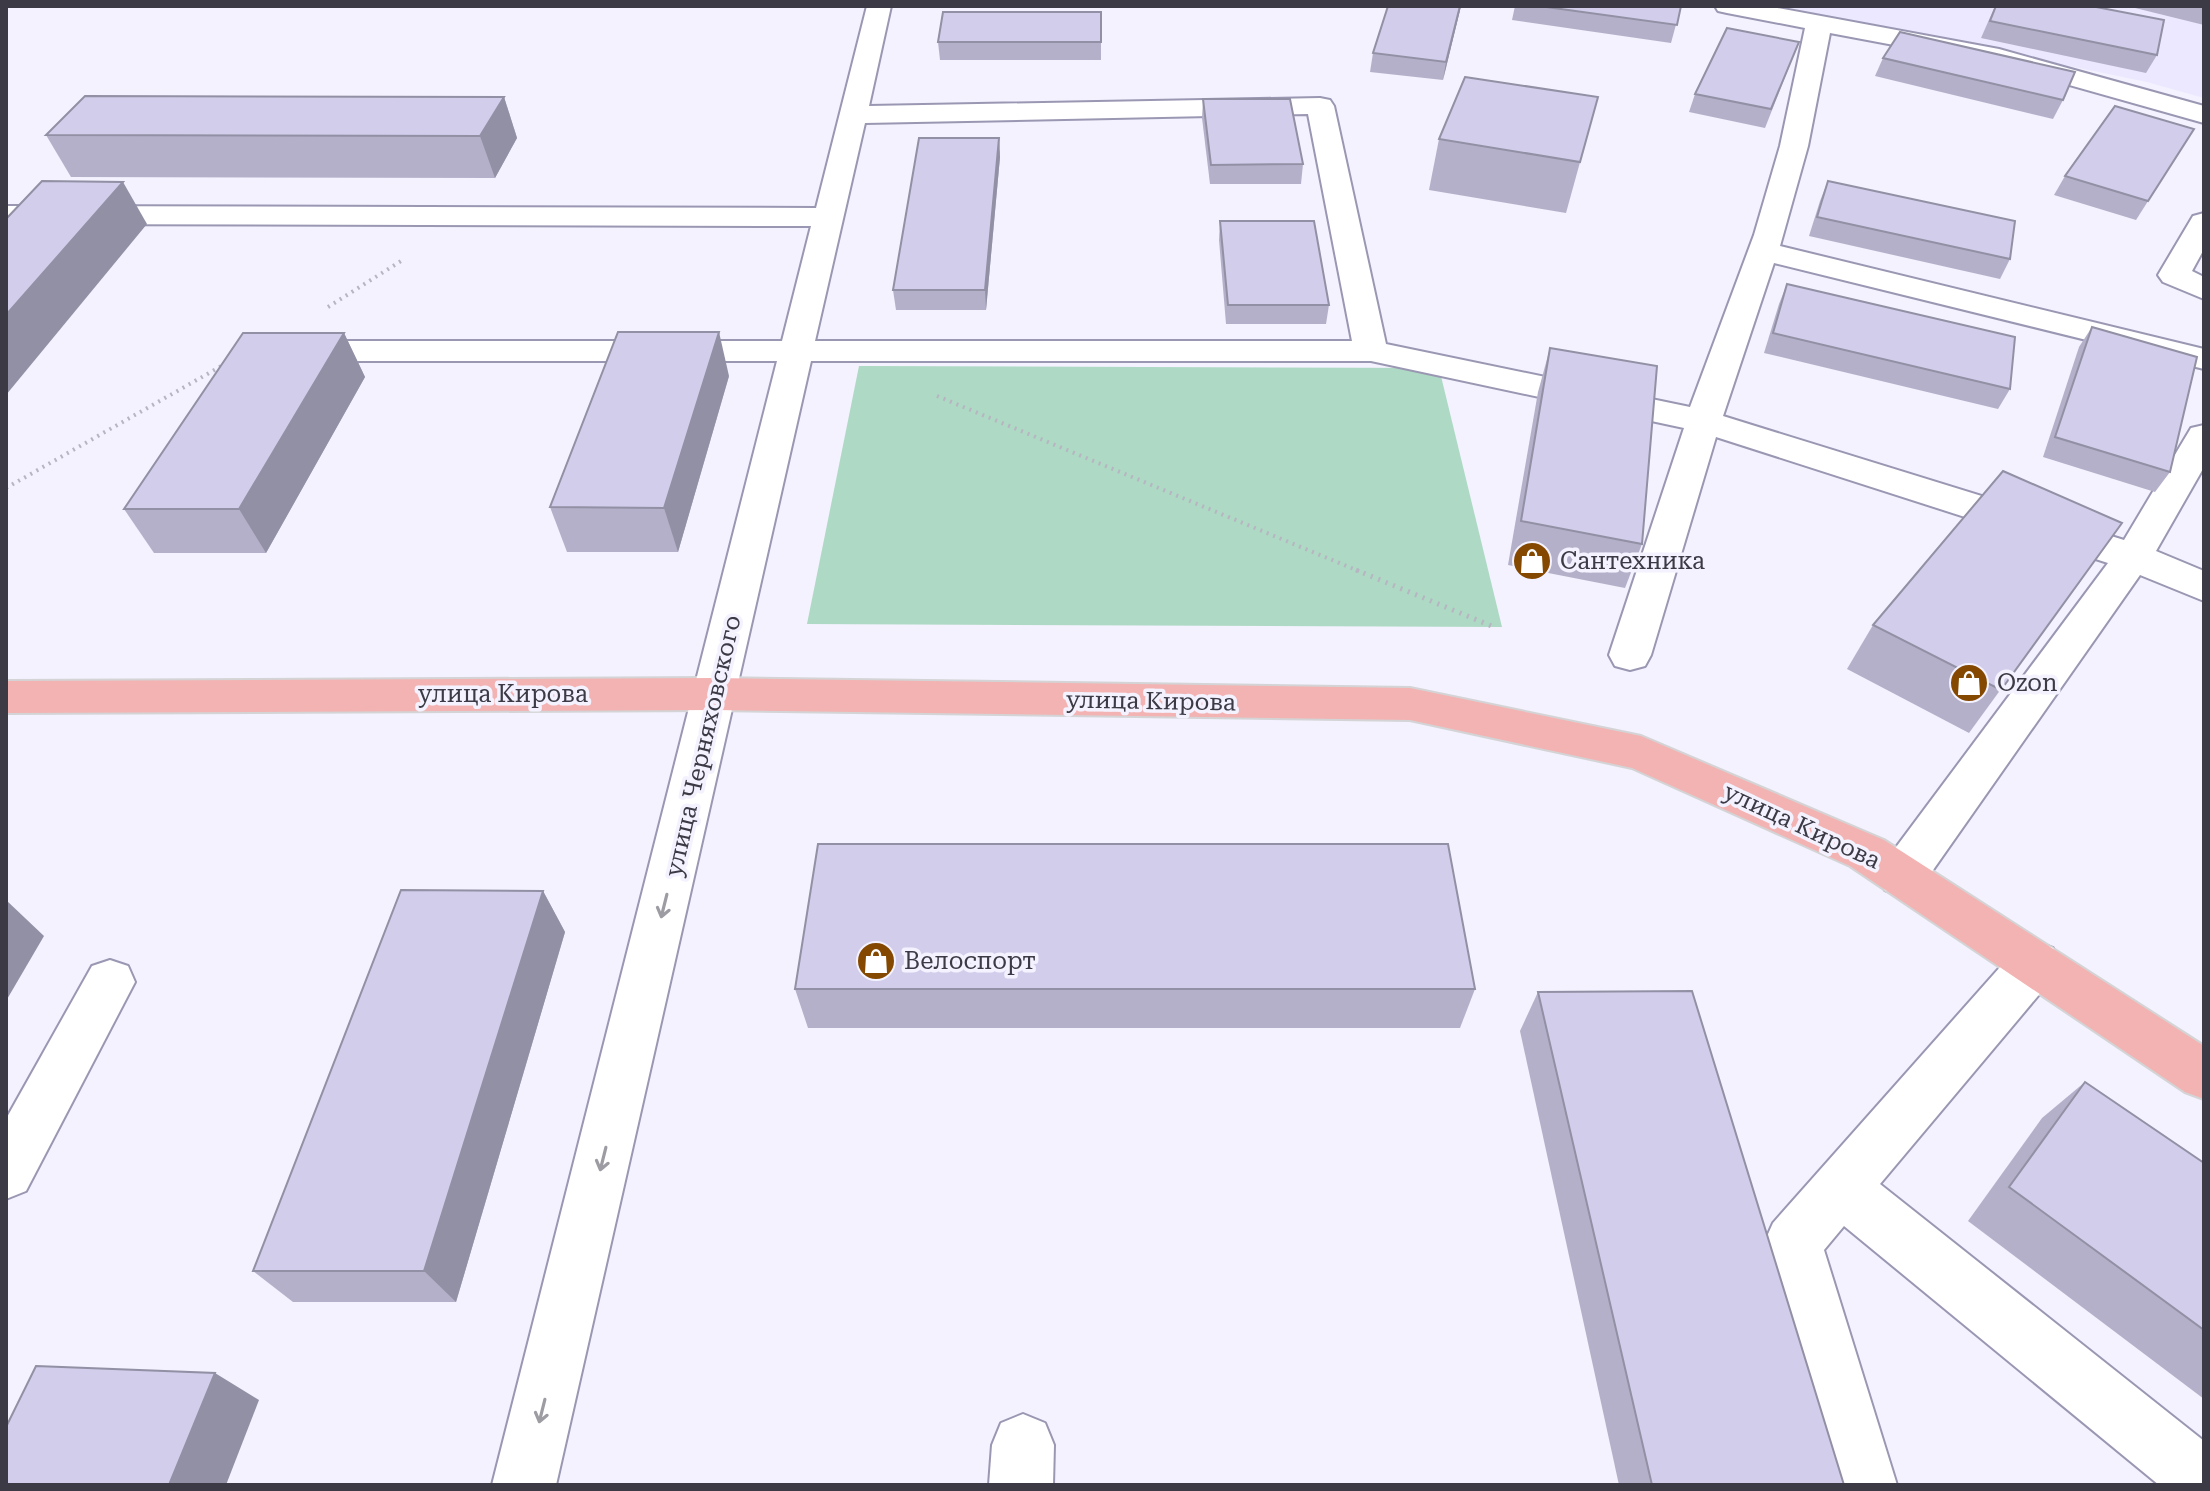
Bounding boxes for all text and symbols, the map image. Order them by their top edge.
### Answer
shop icon: Сантехника [1511,540,1553,582]
place label: Сантехника [1560,547,1705,575]
street label: улица Черняховского [659,613,747,879]
shop icon: Ozon [1948,662,1990,704]
place label: Ozon [1997,669,2058,697]
street label: улица Кирова [418,680,588,708]
street label: улица Кирова [1066,686,1236,716]
street label: улица Кирова [1719,777,1885,875]
one-way arrow [656,893,671,918]
shop icon: Велоспорт [855,940,897,982]
place label: Велоспорт [904,947,1036,975]
one-way arrow [595,1145,610,1171]
one-way arrow [534,1398,549,1424]

